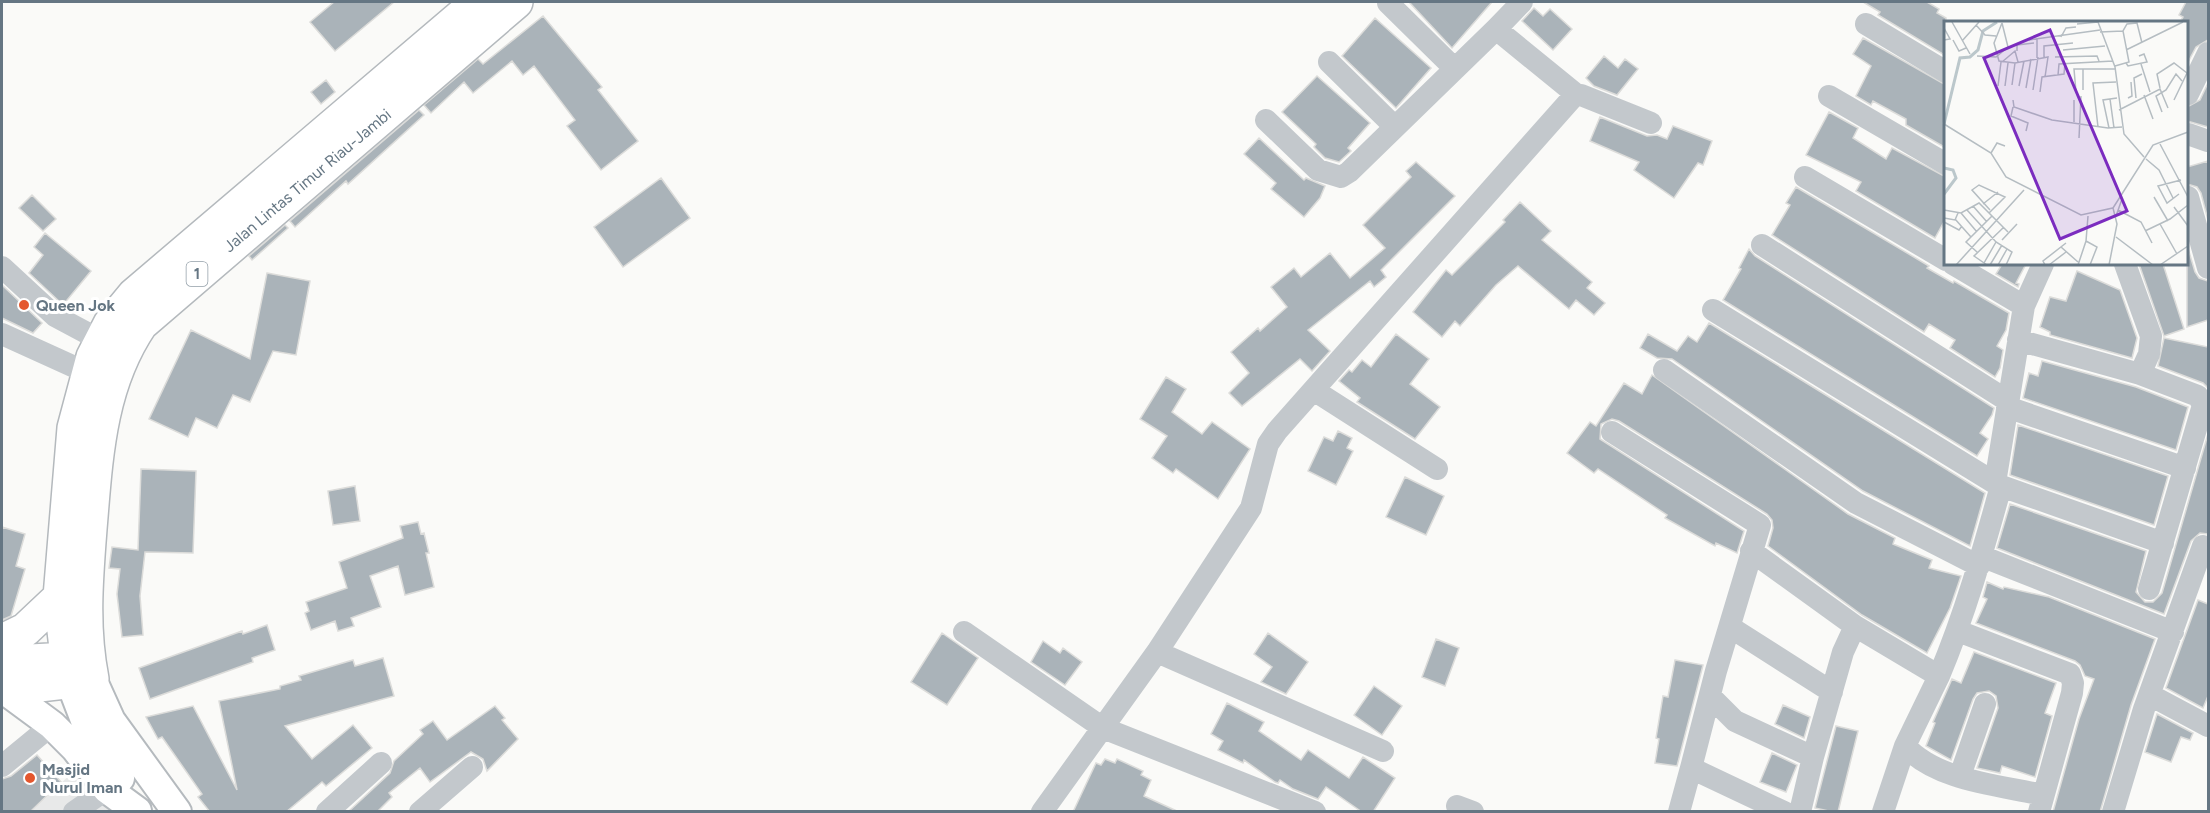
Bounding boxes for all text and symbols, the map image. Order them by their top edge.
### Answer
inset map [1944,21,2189,266]
street label: Jalan Lintas Timur Riau-Jambi [220,105,395,256]
road number: 1 [186,262,208,286]
place label: Queen Jok [36,296,115,315]
marker: Queen Jok [17,298,31,312]
place label: Masjid Nurul Iman [42,760,123,797]
marker: Masjid Nurul Iman [23,771,37,785]

